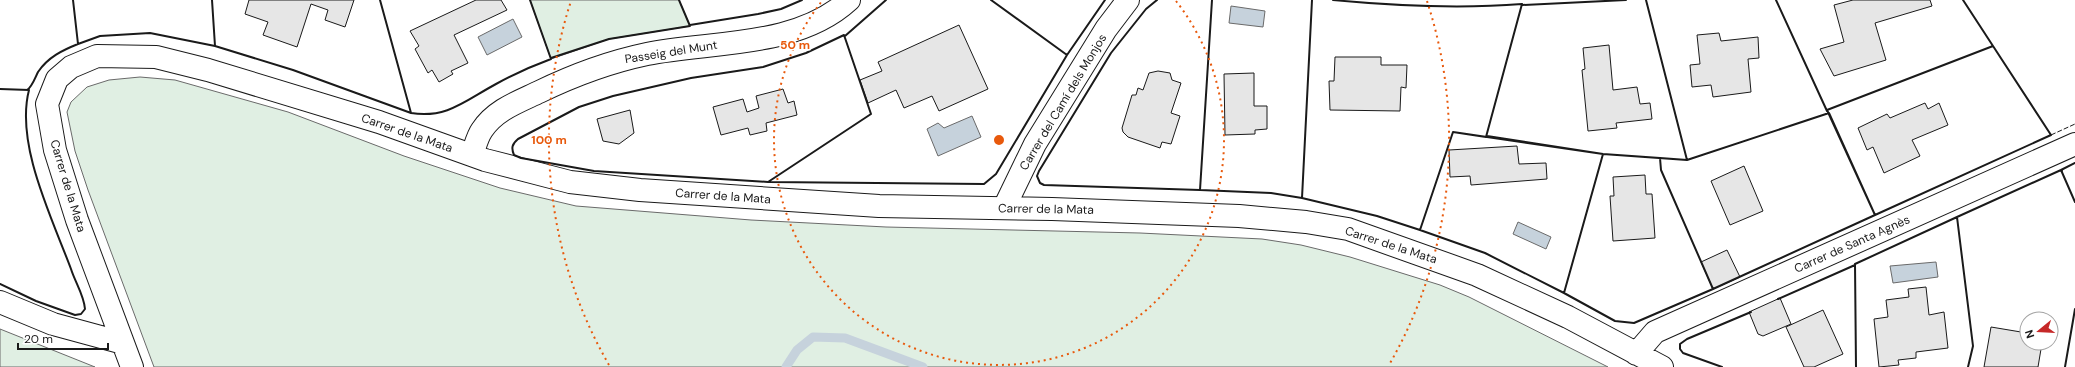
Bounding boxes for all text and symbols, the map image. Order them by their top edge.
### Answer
street label: Carrer del Camí dels Monjos [1016,31,1110,173]
street label: Passeig del Munt [624,37,719,67]
text: 50 m [780,37,810,53]
street label: Carrer de la Mata [359,110,455,156]
text: 100 m [531,132,567,148]
centre of rings [992,133,1006,147]
street label: Carrer de la Mata [46,138,90,234]
street label: Carrer de la Mata [675,185,771,207]
street label: Carrer de la Mata [998,200,1094,218]
street label: Carrer de Santa Agnès [1792,211,1912,277]
street label: Carrer de la Mata [1343,223,1439,267]
north arrow [2019,311,2059,351]
scale bar [18,325,108,351]
text: N [2022,328,2037,340]
text: 20 m [24,331,53,347]

